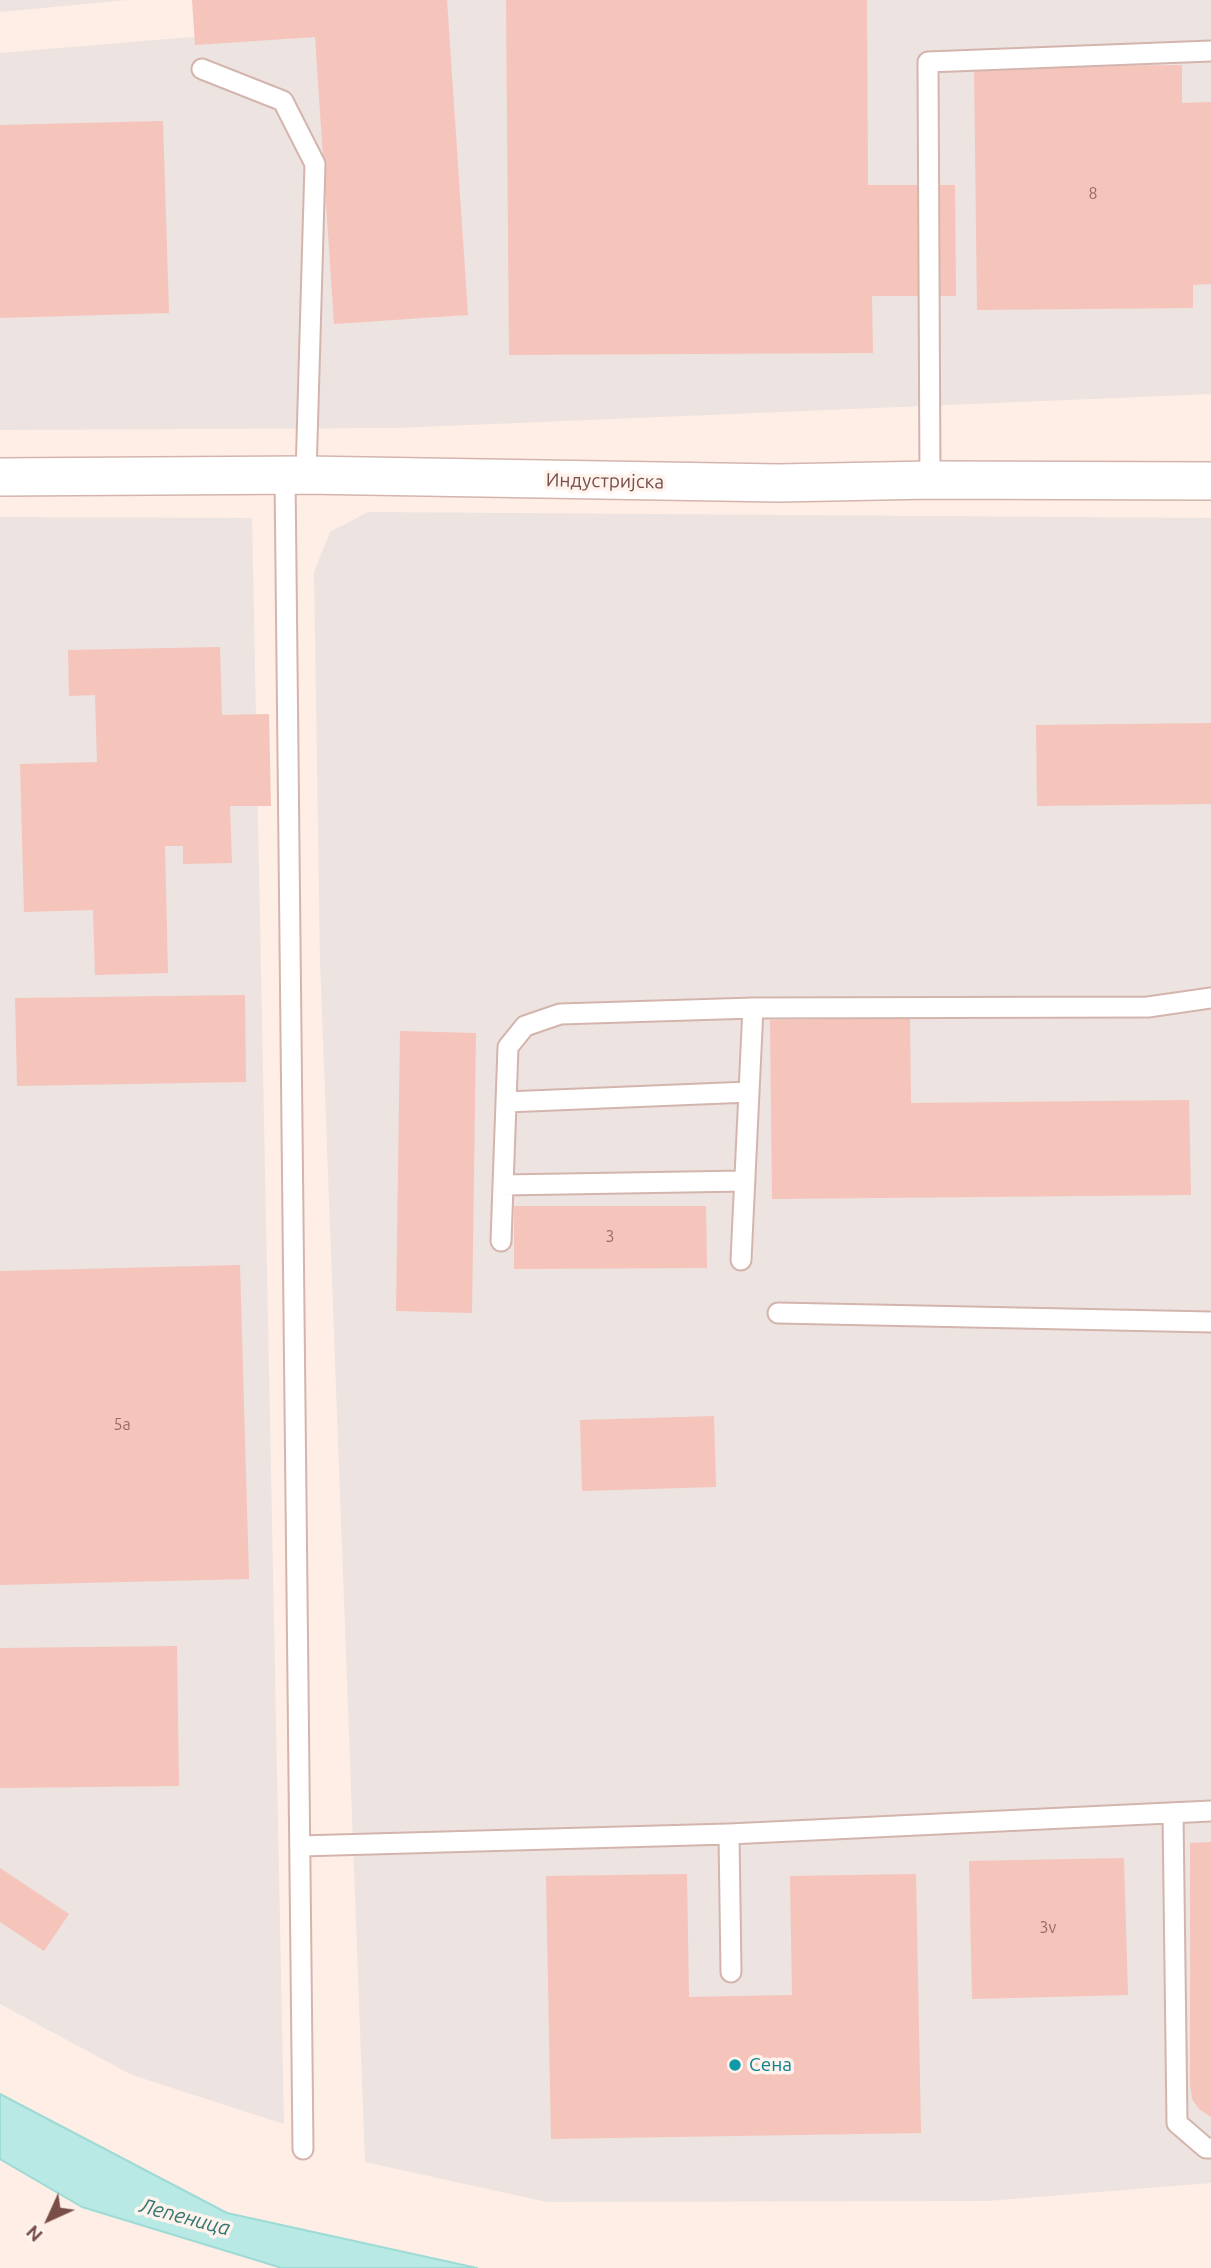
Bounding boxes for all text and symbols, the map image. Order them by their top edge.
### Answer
house number: 8 [1088,184,1098,204]
street label: Индустријска [546,469,664,493]
house number: 3 [605,1227,615,1247]
house number: 5a [113,1415,131,1435]
house number: 3v [1040,1918,1056,1938]
place label: Сена [749,2054,792,2076]
marker: Сена [727,2057,743,2073]
north arrow [14,2184,84,2254]
water label: Лепеница [137,2193,233,2241]
text: N [21,2221,47,2247]

